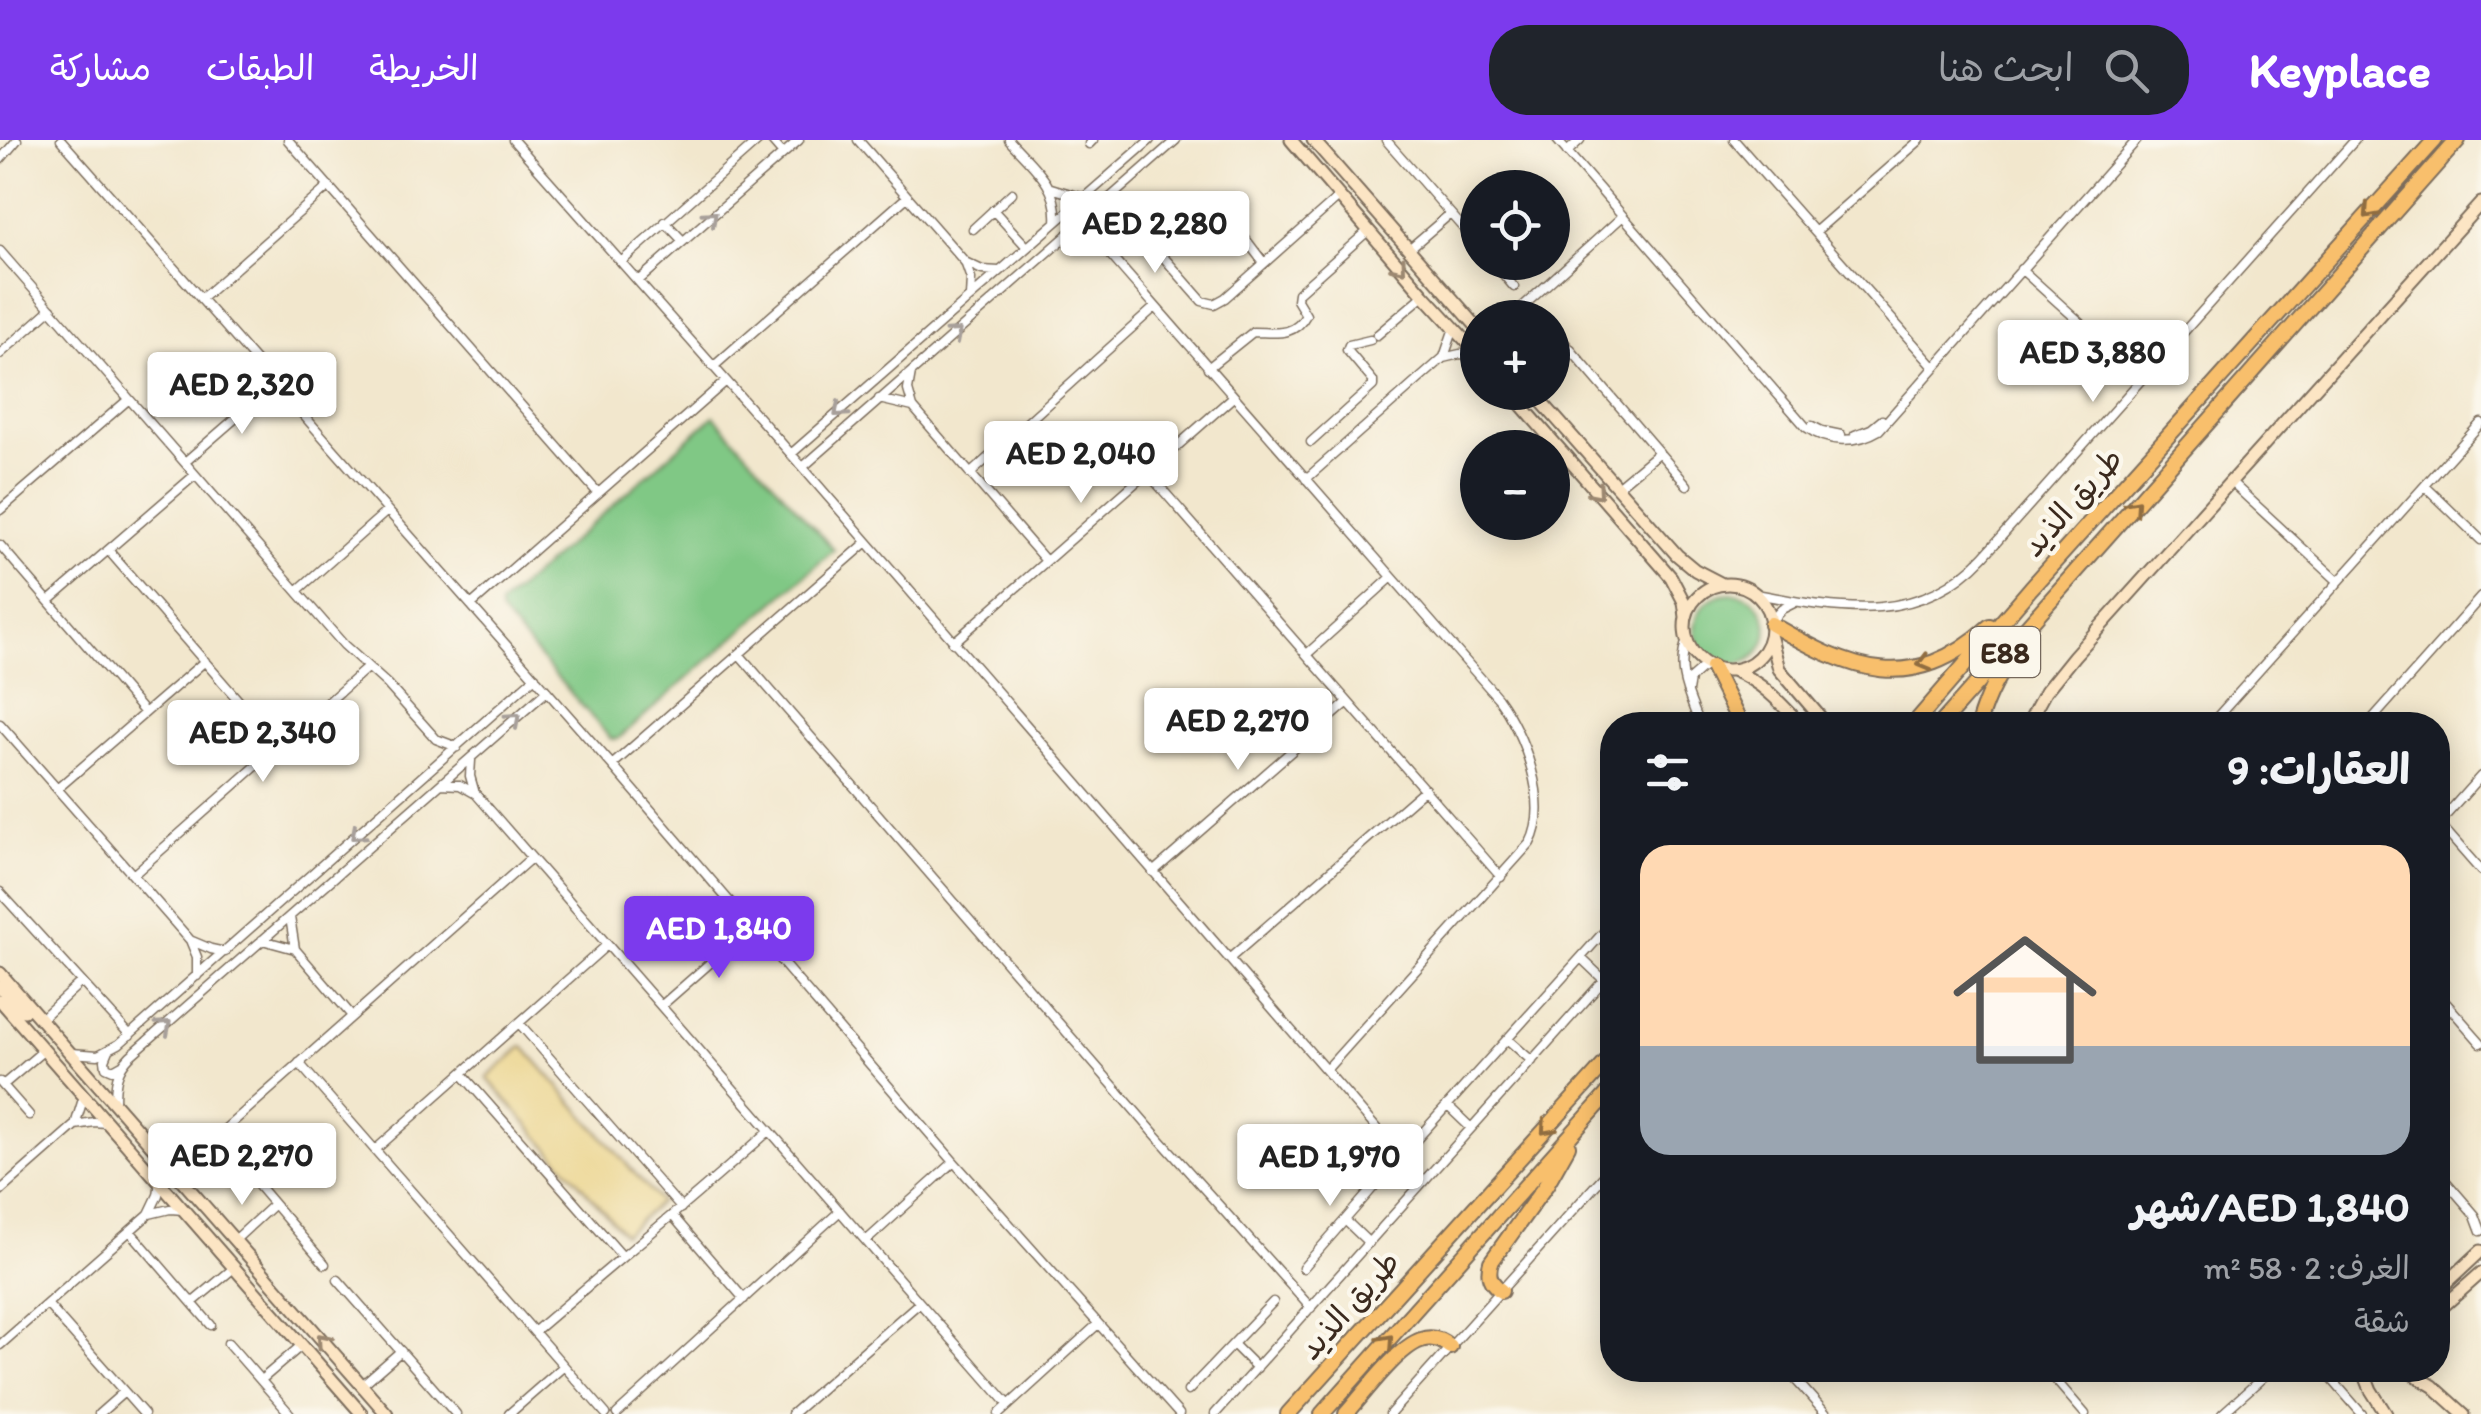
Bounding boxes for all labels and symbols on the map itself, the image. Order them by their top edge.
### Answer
pin: AED 2,280 [1041,191,1269,276]
one-way arrow [2363,200,2381,219]
one-way arrow [699,210,718,228]
one-way arrow [1388,256,1406,274]
pin: AED 3,880 [1979,320,2207,405]
one-way arrow [943,327,962,345]
pin: AED 2,320 [128,352,356,437]
one-way arrow [833,400,852,418]
pin: AED 2,040 [967,421,1195,506]
street label: طريق الذيد [2013,440,2131,564]
one-way arrow [1586,481,1604,499]
one-way arrow [2122,499,2140,518]
road number: E88 [1970,627,2040,677]
one-way arrow [1916,652,1933,673]
pin: AED 2,270 [1124,688,1352,773]
pin: AED 2,340 [149,700,377,785]
one-way arrow [503,713,521,731]
one-way arrow [350,823,368,841]
pin: AED 1,840 [605,896,833,981]
one-way arrow [153,1019,172,1037]
one-way arrow [1541,1116,1559,1135]
pin: AED 2,270 [128,1123,356,1208]
pin: AED 1,970 [1216,1124,1444,1209]
street label: طريق الذيد [1290,1243,1408,1367]
one-way arrow [317,1334,335,1352]
one-way arrow [1375,1334,1393,1353]

